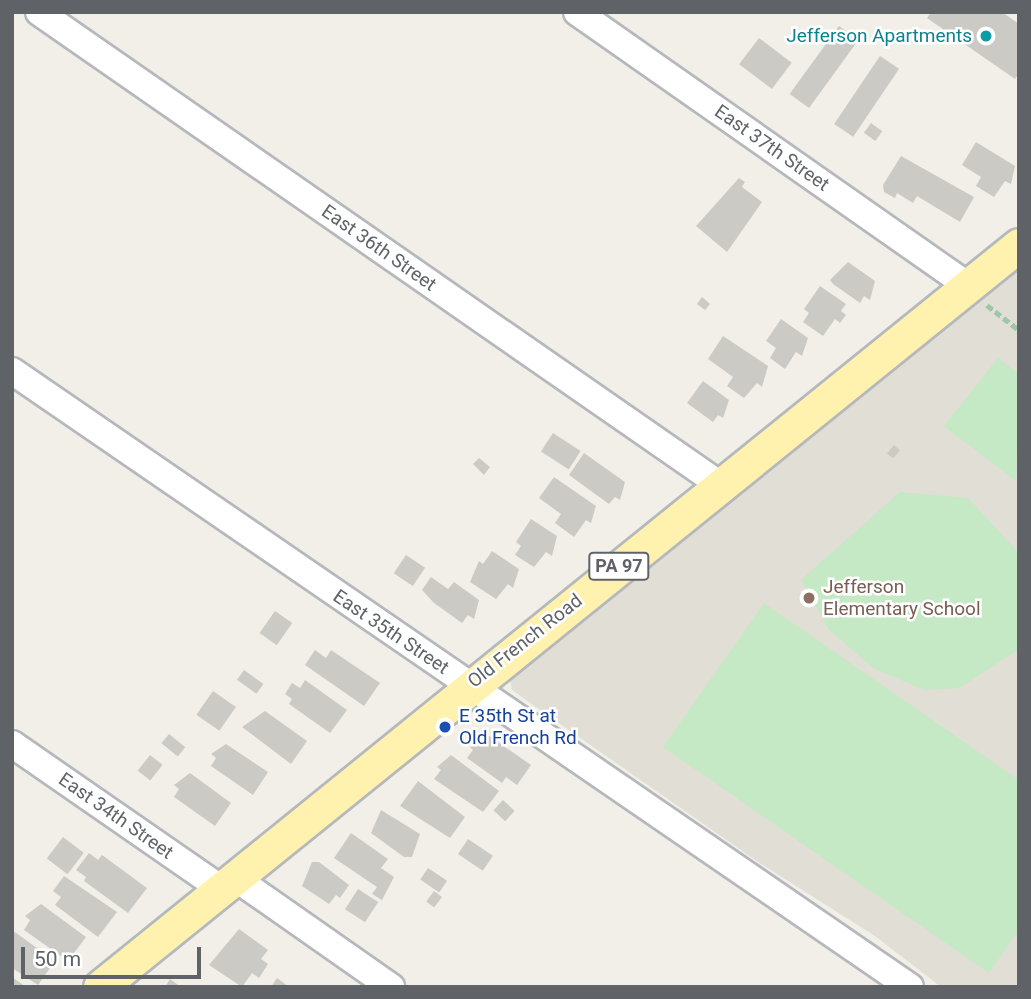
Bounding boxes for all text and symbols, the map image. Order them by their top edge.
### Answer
place label: Jefferson Apartments [786,25,972,47]
marker: Jefferson Apartments [978,28,994,44]
street label: East 37th Street [710,100,834,196]
street label: East 36th Street [317,200,441,296]
road number: PA 97 [588,552,650,580]
place label: Jefferson Elementary School [823,576,981,620]
street label: East 35th Street [329,585,453,679]
street label: Old French Road [463,589,587,693]
marker: Jefferson Elementary School [801,590,817,606]
place label: E 35th St at Old French Rd [459,705,577,749]
marker: E 35th St at Old French Rd [437,719,453,735]
street label: East 34th Street [54,768,178,864]
scale bar [24,932,205,976]
text: 50 m [34,947,81,971]

